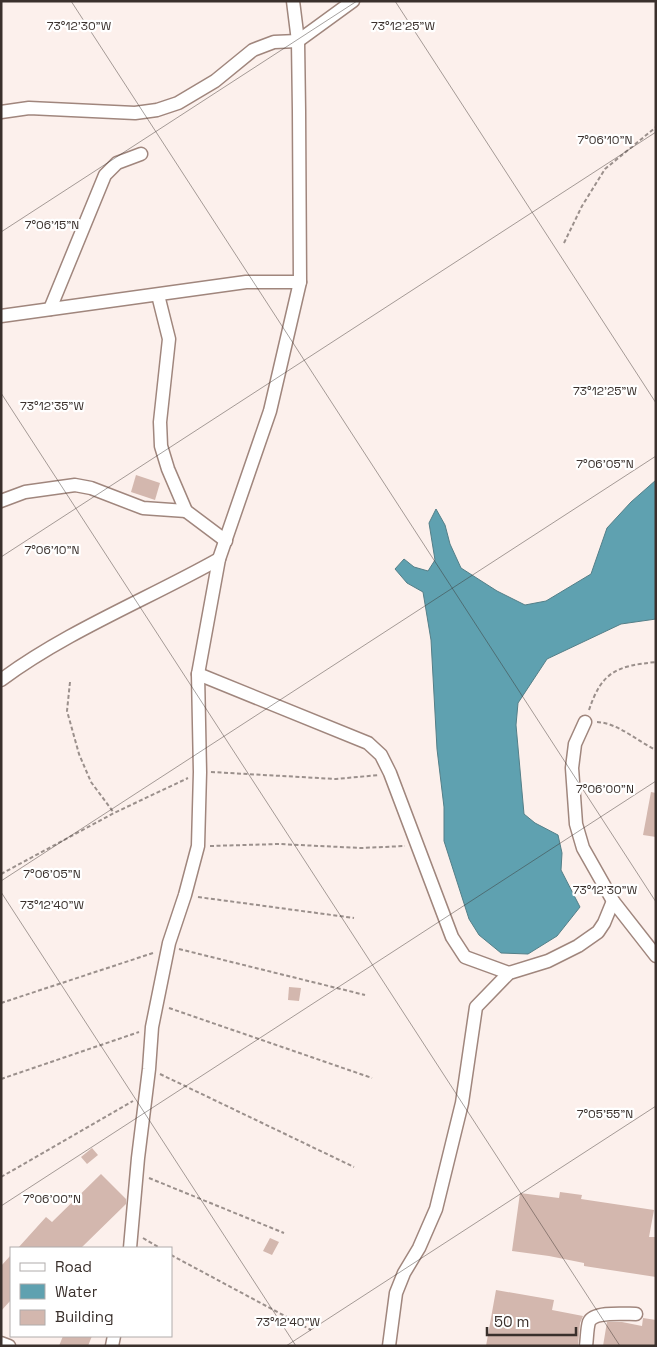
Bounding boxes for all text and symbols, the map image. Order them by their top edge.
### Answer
text: 73°12'30"W [47,18,112,34]
text: 73°12'25"W [371,18,435,34]
text: 7°06'10"N [577,132,633,148]
text: 7°06'15"N [25,217,79,233]
text: 73°12'25"W [573,383,637,399]
text: 73°12'35"W [20,398,84,414]
text: 7°06'05"N [576,456,634,472]
text: 7°06'10"N [24,542,80,558]
text: 7°06'00"N [576,781,634,797]
text: 7°06'05"N [23,866,81,882]
text: 73°12'30"W [573,882,638,898]
text: 73°12'40"W [20,897,85,913]
text: 7°05'55"N [577,1106,633,1122]
text: 7°06'00"N [23,1191,81,1207]
legend [10,1247,172,1337]
text: Road [55,1257,92,1276]
text: Water [55,1282,98,1301]
scale bar [487,1304,576,1336]
text: Building [55,1307,114,1326]
text: 50 m [494,1312,529,1331]
text: 73°12'40"W [256,1314,321,1330]

